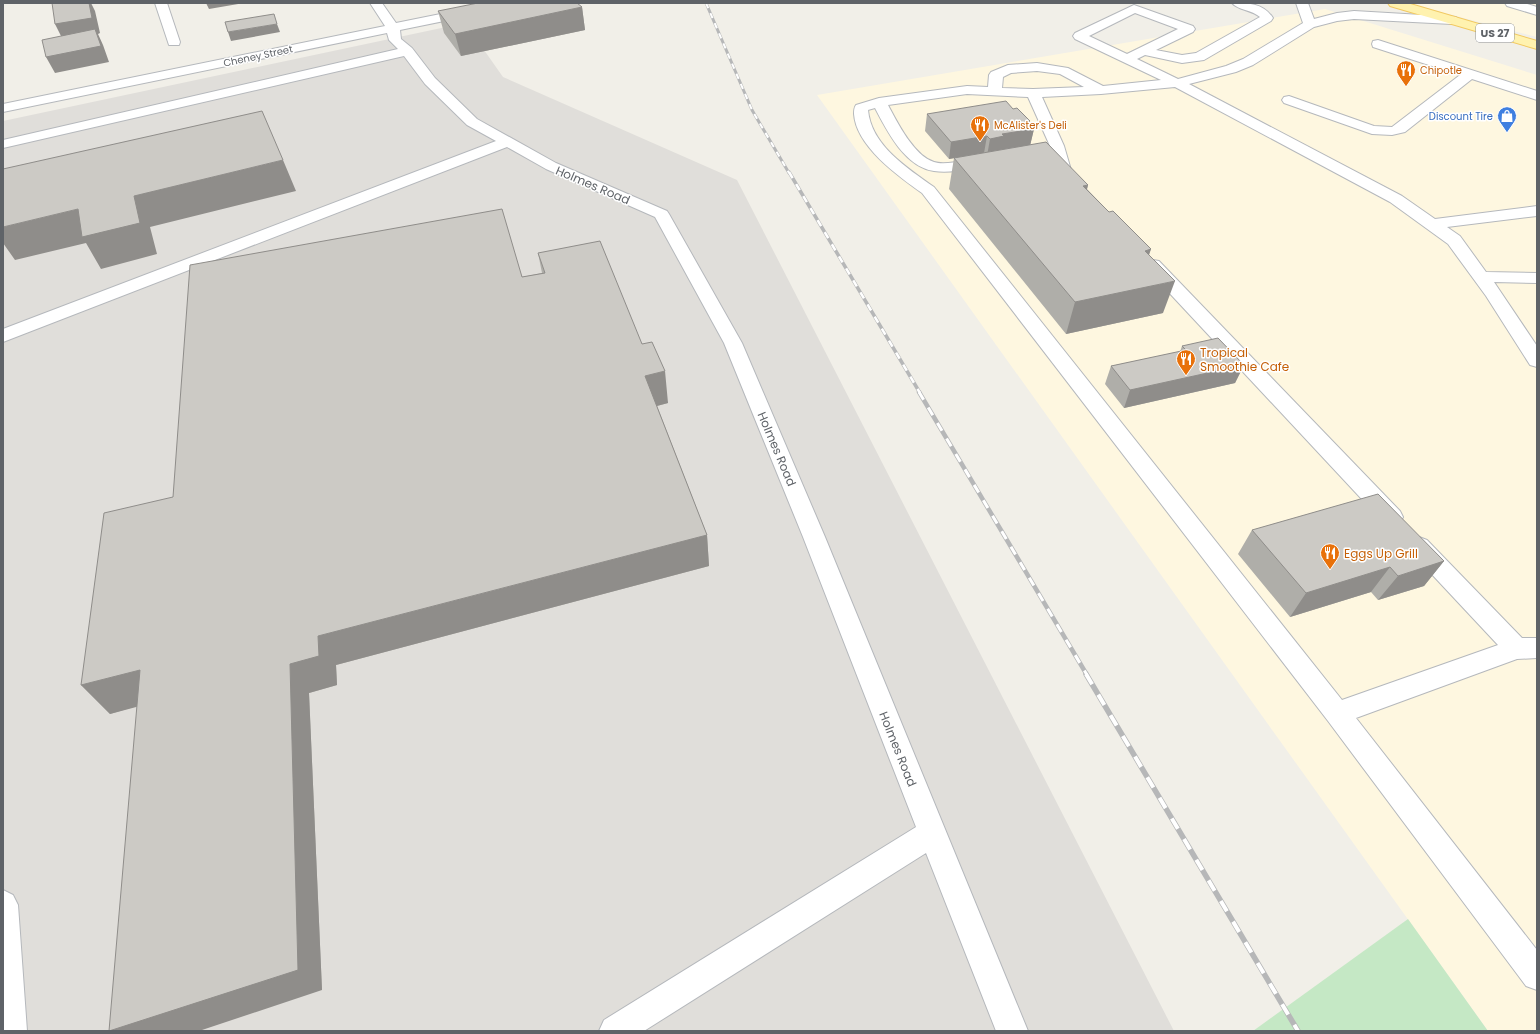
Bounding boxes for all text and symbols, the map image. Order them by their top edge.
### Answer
road number: US 27 [1476,24,1514,42]
street label: Cheney Street [222,41,294,71]
restaurant icon: Chipotle [1395,59,1417,87]
place label: Chipotle [1420,63,1462,78]
shop icon: Discount Tire [1496,105,1518,133]
place label: Discount Tire [1429,109,1493,124]
restaurant icon: McAlister's Deli [969,114,991,142]
place label: McAlister's Deli [994,118,1067,133]
street label: Holmes Road [553,162,633,208]
place label: Tropical Smoothie Cafe [1200,344,1289,375]
restaurant icon: Tropical Smoothie Cafe [1175,348,1197,376]
street label: Holmes Road [754,409,800,489]
restaurant icon: Eggs Up Grill [1319,542,1341,570]
place label: Eggs Up Grill [1344,545,1418,562]
street label: Holmes Road [875,709,921,789]

